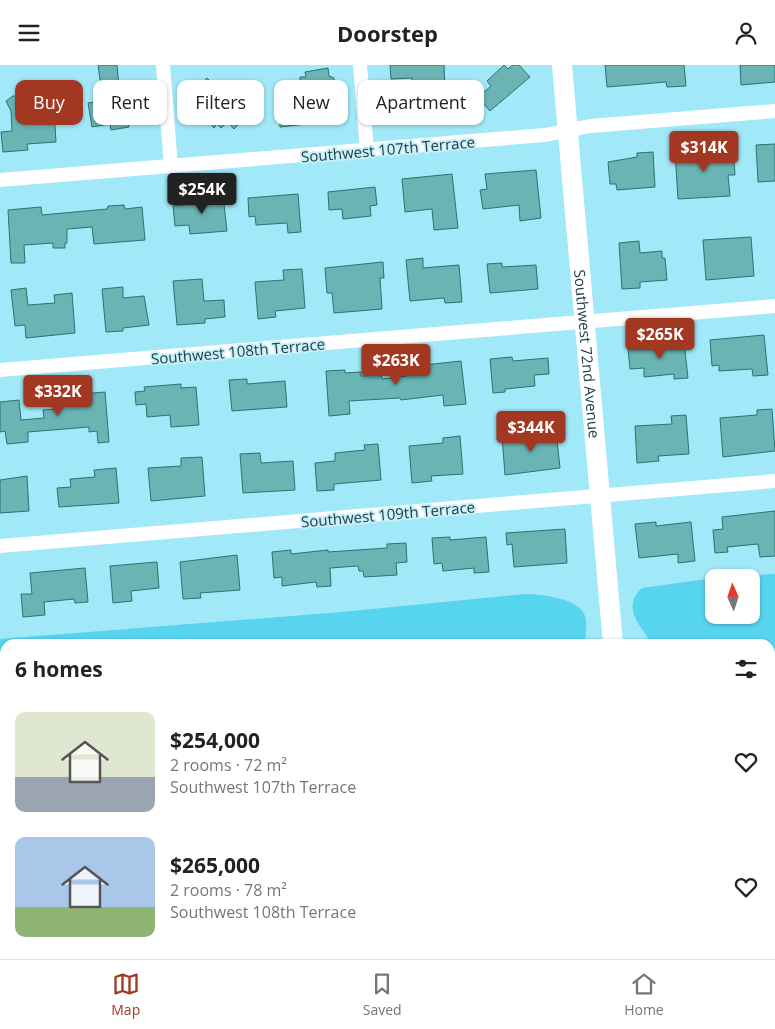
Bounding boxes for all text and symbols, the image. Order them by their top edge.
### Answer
text: Doorstep [337,18,438,48]
icon: menu [15,19,43,47]
icon: person [732,19,760,47]
chip: Buy [15,80,83,125]
chip: Rent [93,80,167,125]
chip: Filters [177,80,264,125]
chip: New [274,80,348,125]
chip: Apartment [358,80,484,125]
street label: Southwest 107th Terrace [300,131,476,167]
pin: $314K [669,131,739,173]
text: $314K [680,136,728,158]
pin: $254K [167,173,237,215]
text: $254K [178,178,226,200]
street label: Southwest 72nd Avenue [570,269,605,439]
pin: $265K [625,317,695,360]
text: $265K [636,323,684,345]
street label: Southwest 108th Terrace [150,333,326,369]
pin: $263K [361,343,431,386]
text: $263K [372,349,420,371]
pin: $332K [23,375,93,417]
text: $332K [34,380,82,402]
pin: $344K [496,411,566,453]
text: $344K [507,416,555,438]
street label: Southwest 109th Terrace [300,496,476,532]
north arrow [705,569,760,624]
map controls [705,569,760,624]
text: 6 homes [15,655,103,683]
icon: filters [732,655,760,683]
text: $254,000 [170,726,260,754]
icon: home [55,732,115,792]
icon: heart [732,748,760,776]
text: 2 rooms · 72 m² [170,754,287,776]
text: Southwest 107th Terrace [170,776,356,798]
text: $265,000 [170,851,260,879]
icon: home [55,857,115,917]
icon: heart [732,873,760,901]
text: 2 rooms · 78 m² [170,879,287,901]
text: Southwest 108th Terrace [170,901,356,923]
tab: Map [111,970,140,1019]
tab: Saved [363,970,402,1019]
tab: Home [624,970,664,1019]

